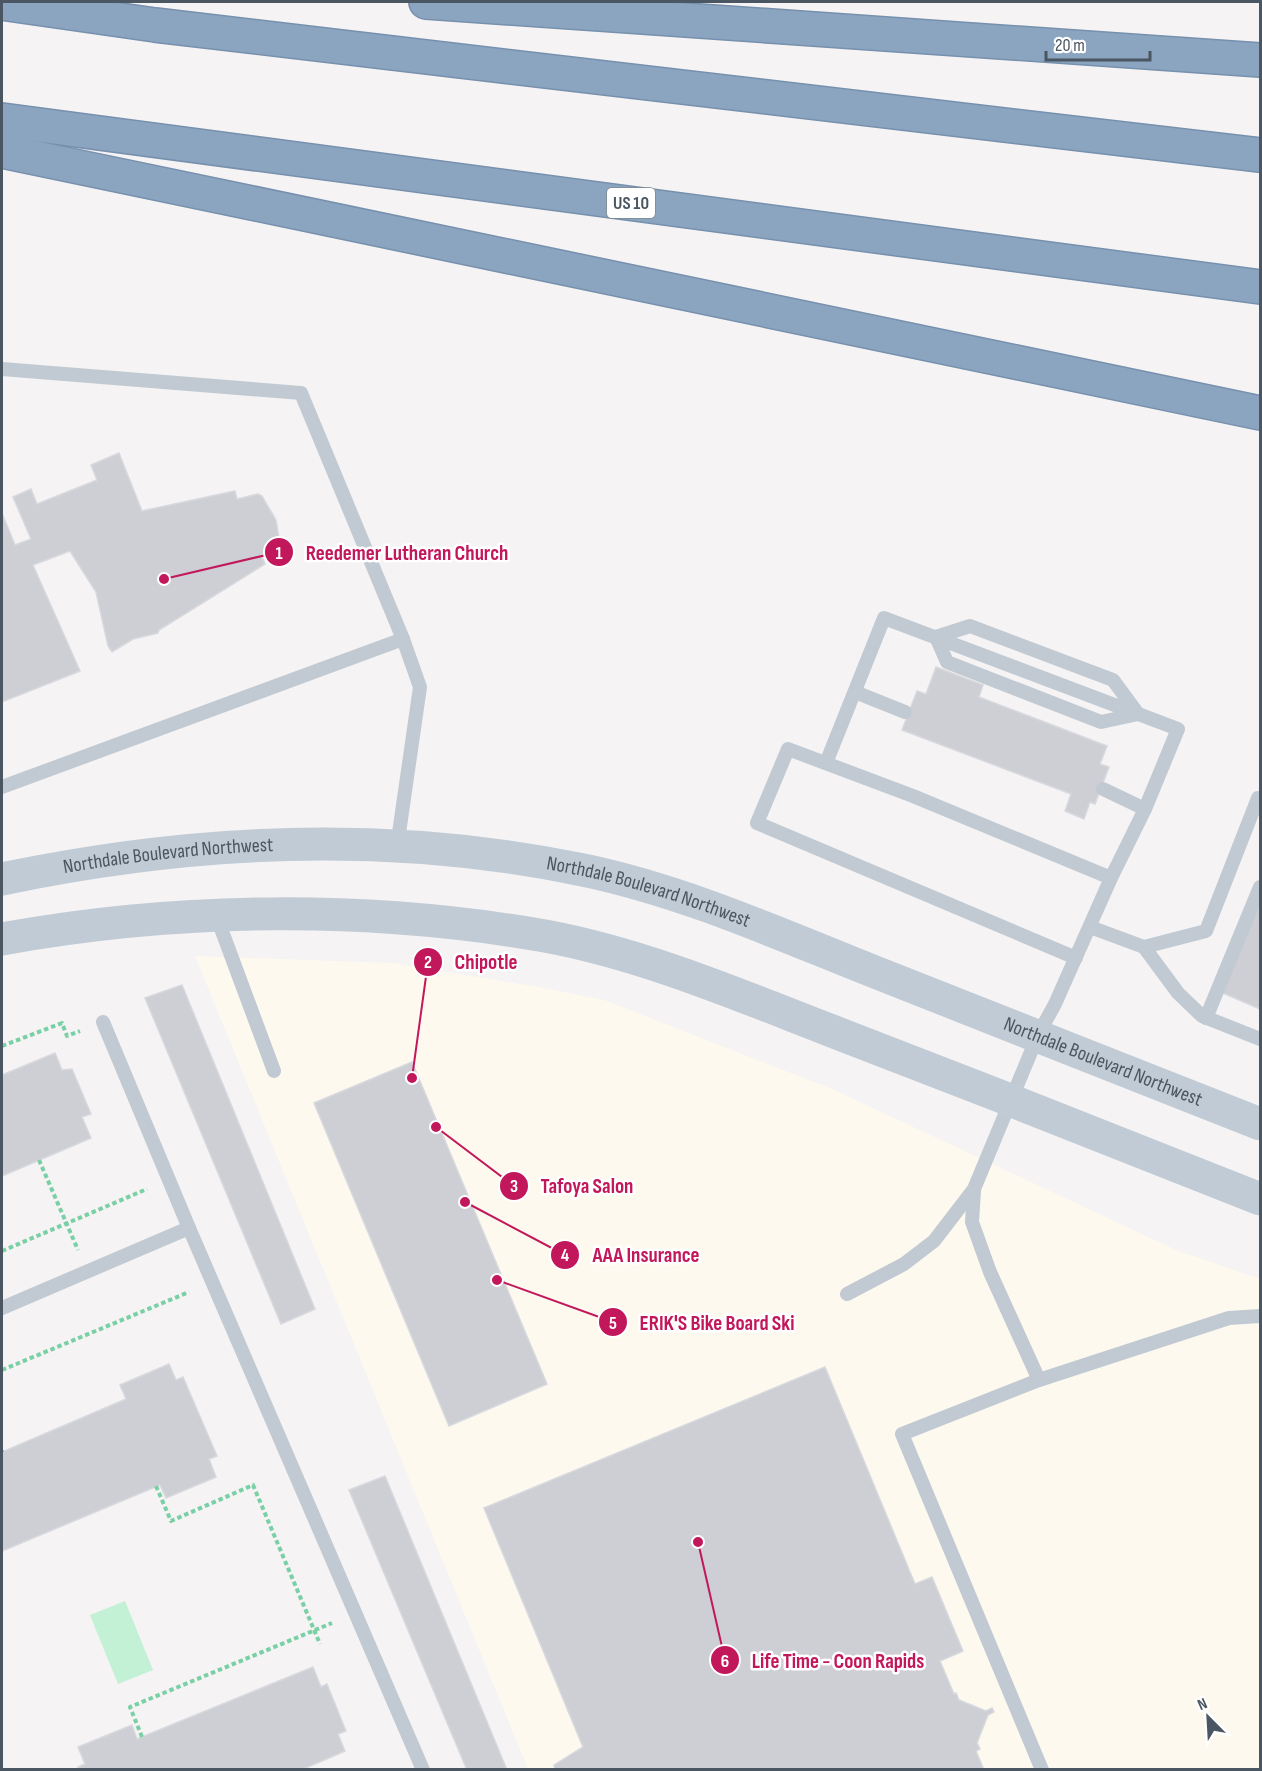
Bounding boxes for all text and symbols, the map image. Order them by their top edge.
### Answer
scale bar [1046,24,1150,62]
text: 20 m [1055,35,1085,56]
road number: US 10 [607,188,655,218]
callout: Reedemer Lutheran Church [264,533,521,572]
text: Reedemer Lutheran Church [306,541,508,566]
text: 1 [275,543,283,564]
street label: Northdale Boulevard Northwest [61,833,274,879]
street label: Northdale Boulevard Northwest [545,851,754,933]
callout: Chipotle [413,942,530,981]
text: Chipotle [455,950,517,975]
text: 2 [424,952,432,973]
street label: Northdale Boulevard Northwest [1000,1012,1206,1112]
callout: Tafoya Salon [499,1166,646,1205]
text: Tafoya Salon [541,1174,633,1199]
text: 3 [510,1176,518,1197]
callout: AAA Insurance [550,1235,711,1274]
text: AAA Insurance [591,1243,700,1268]
text: 4 [561,1245,570,1266]
callout: ERIK'S Bike Board Ski [598,1303,807,1342]
text: ERIK'S Bike Board Ski [640,1311,794,1336]
text: 5 [609,1313,617,1334]
callout: Life Time - Coon Rapids [710,1641,937,1680]
text: Life Time - Coon Rapids [752,1649,924,1674]
text: 6 [721,1651,729,1672]
north arrow [1178,1687,1238,1747]
text: N [1195,1694,1210,1715]

